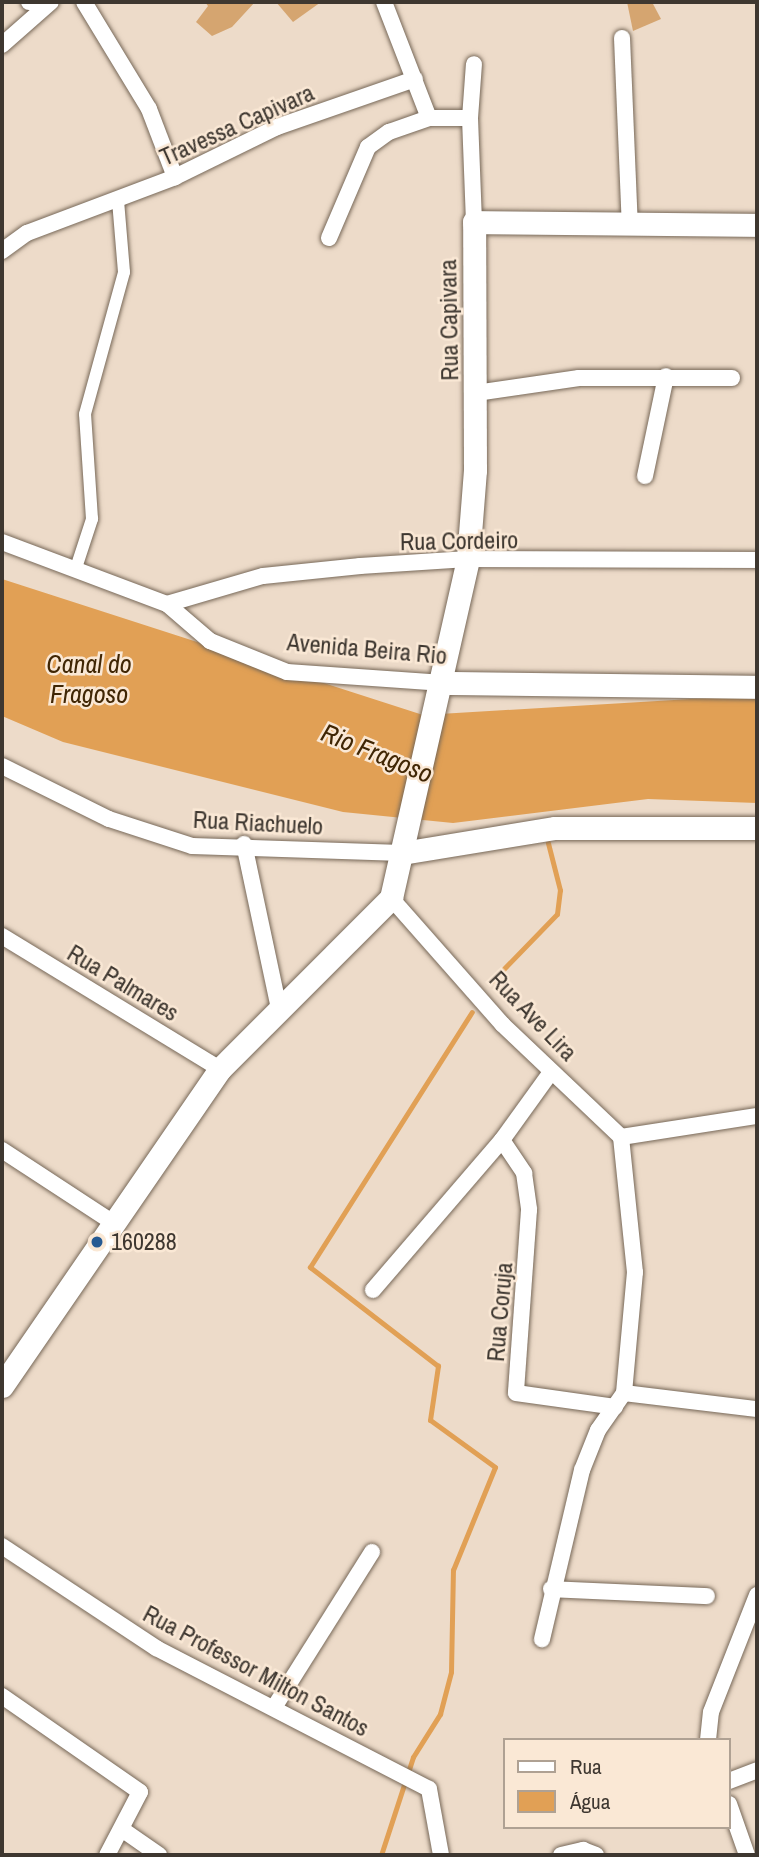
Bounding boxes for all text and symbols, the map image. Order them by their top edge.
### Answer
street label: Travessa Capivara [156,78,318,172]
street label: Rua Capivara [434,259,464,381]
street label: Rua Cordeiro [400,526,518,556]
street label: Avenida Beira Rio [286,628,448,670]
water label: Canal do Fragoso [46,648,132,710]
water label: Rio Fragoso [317,717,437,789]
street label: Rua Riachuelo [192,805,324,841]
street label: Rua Palmares [62,939,184,1027]
street label: Rua Ave Lira [483,965,583,1067]
place label: 160288 [111,1228,177,1256]
marker: 160288 [89,1234,105,1250]
street label: Rua Coruja [481,1261,519,1363]
street label: Rua Professor Milton Santos [138,1599,374,1743]
legend [504,1738,731,1829]
text: Rua [570,1752,602,1781]
text: Água [570,1787,610,1816]

